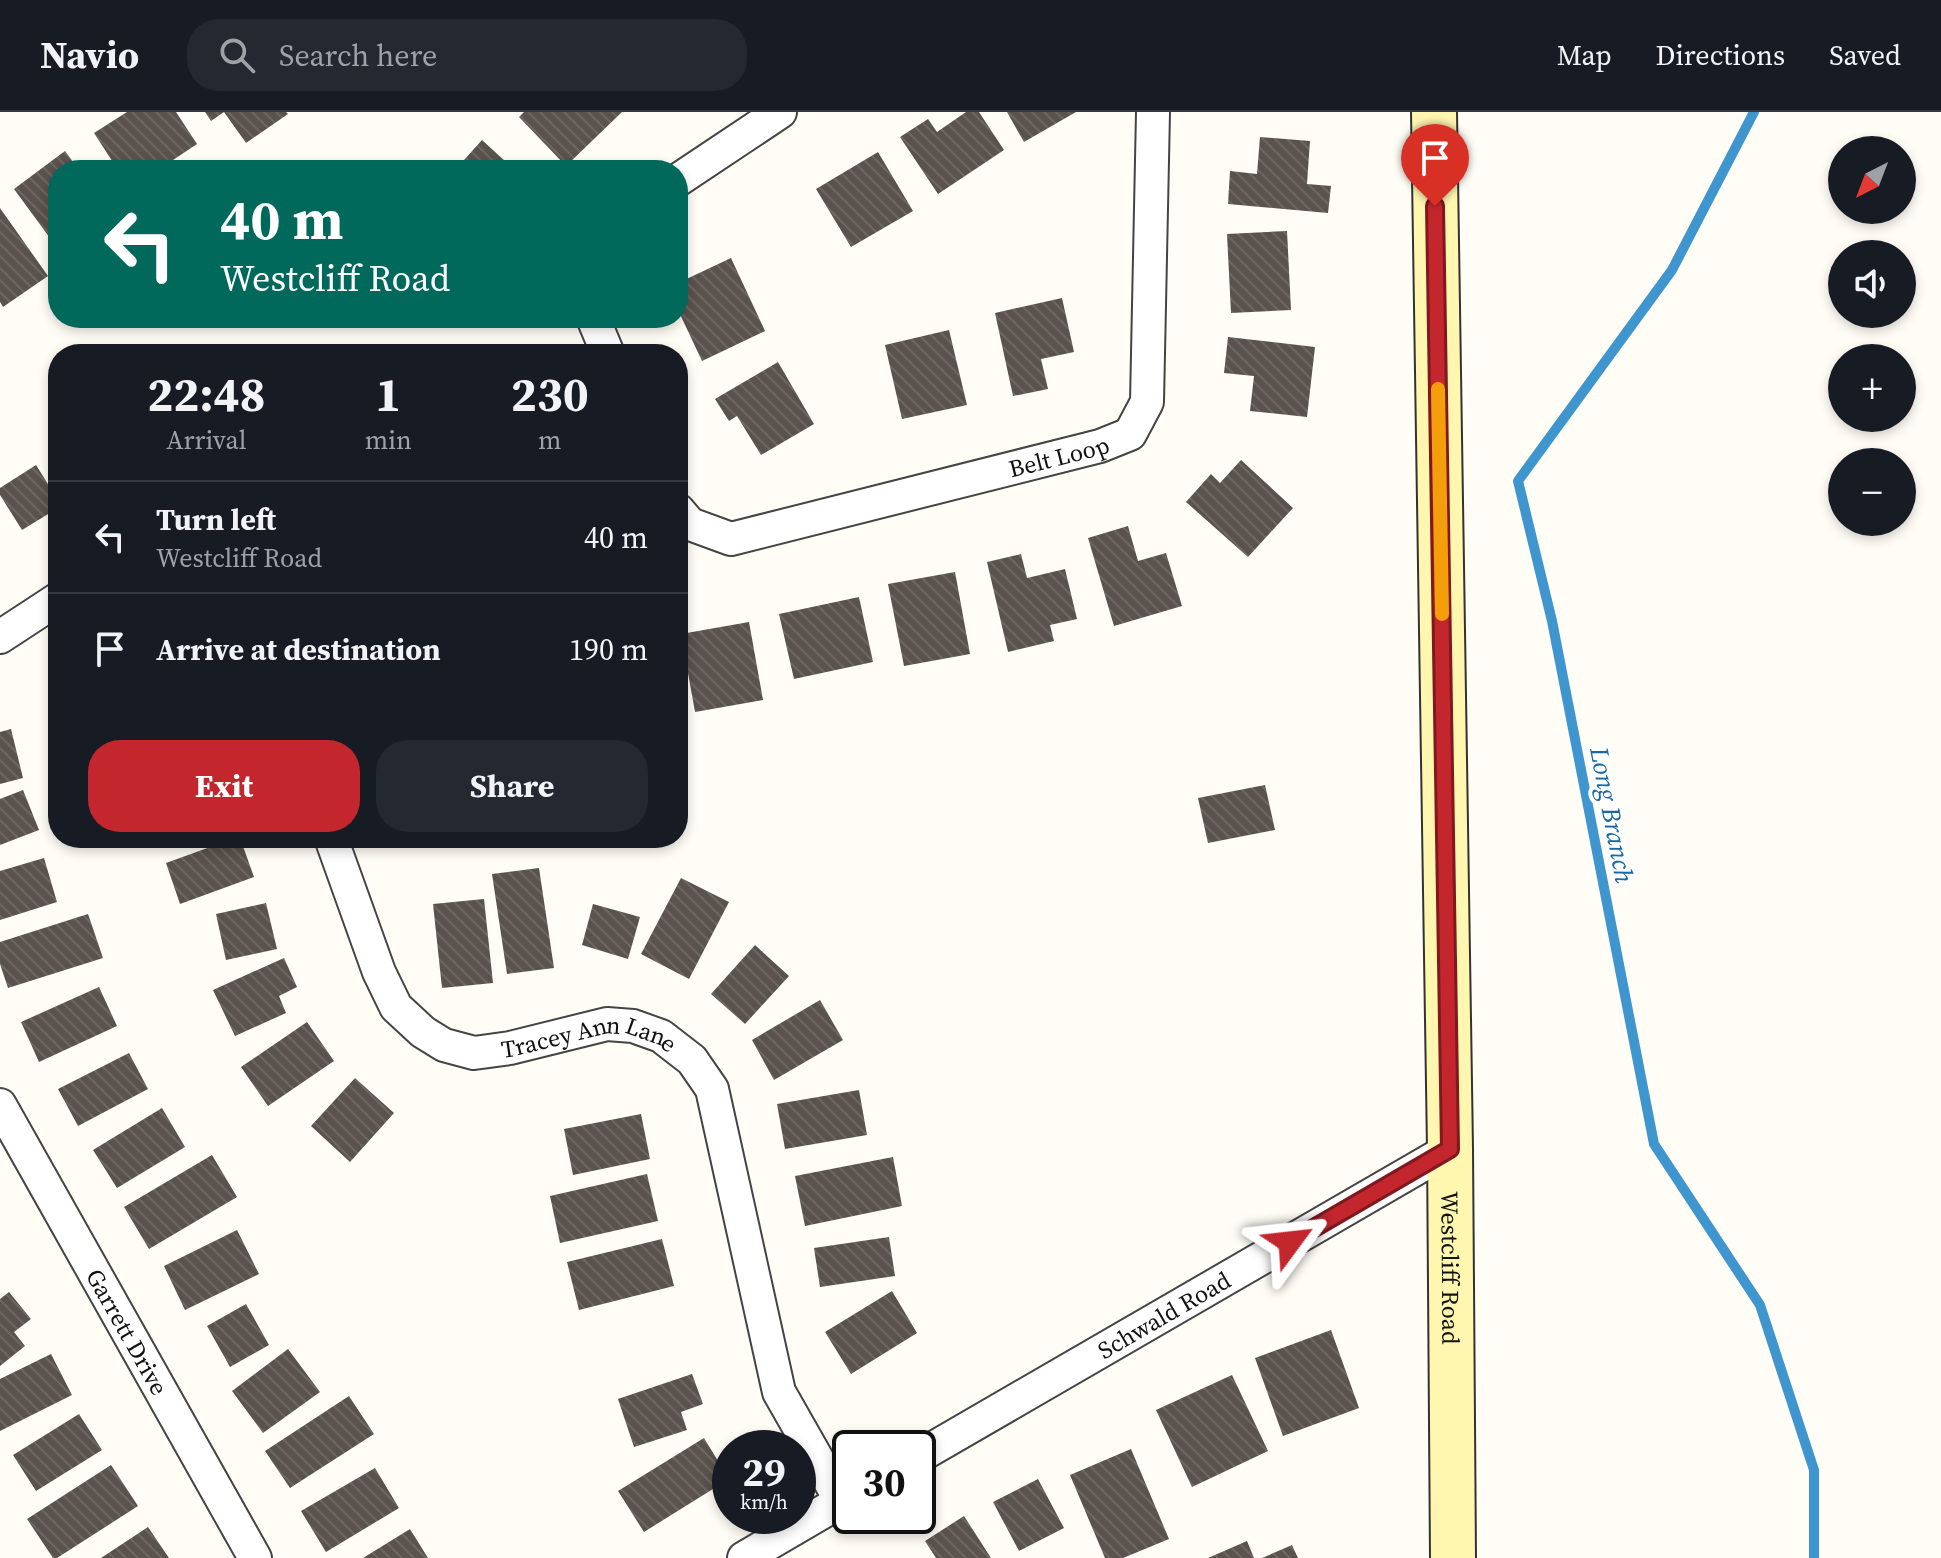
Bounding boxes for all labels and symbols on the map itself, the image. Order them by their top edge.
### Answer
pin [1401,124,1469,206]
north arrow [1828,136,1916,224]
street label: Belt Loop [1005,428,1114,485]
water label: Long Branch [1581,743,1643,886]
street label: Tracey Ann Lane [499,1007,684,1066]
street label: Westcliff Road [1434,1191,1468,1345]
position arrow [1248,1200,1332,1284]
street label: Garrett Drive [79,1262,176,1401]
street label: Schwald Road [1091,1263,1237,1366]
speed limit sign: 30 [832,1430,936,1534]

